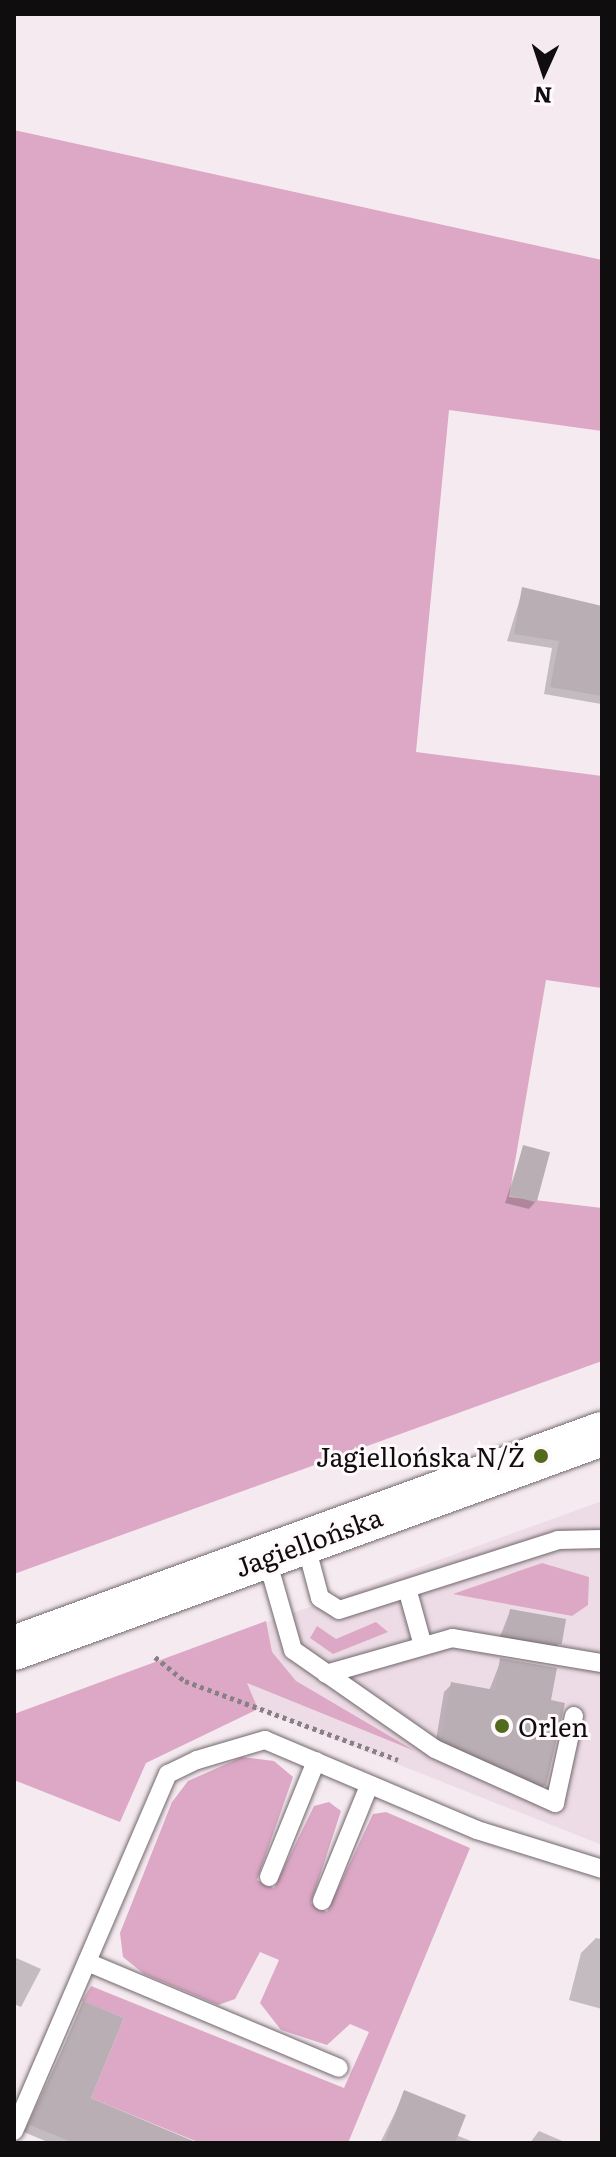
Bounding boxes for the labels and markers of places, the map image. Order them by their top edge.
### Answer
place label: Jagiellońska N/Ż [316,1440,525,1472]
marker: Jagiellońska N/Ż [532,1447,550,1465]
place label: Orlen [518,1710,588,1742]
marker: Orlen [493,1717,511,1735]

